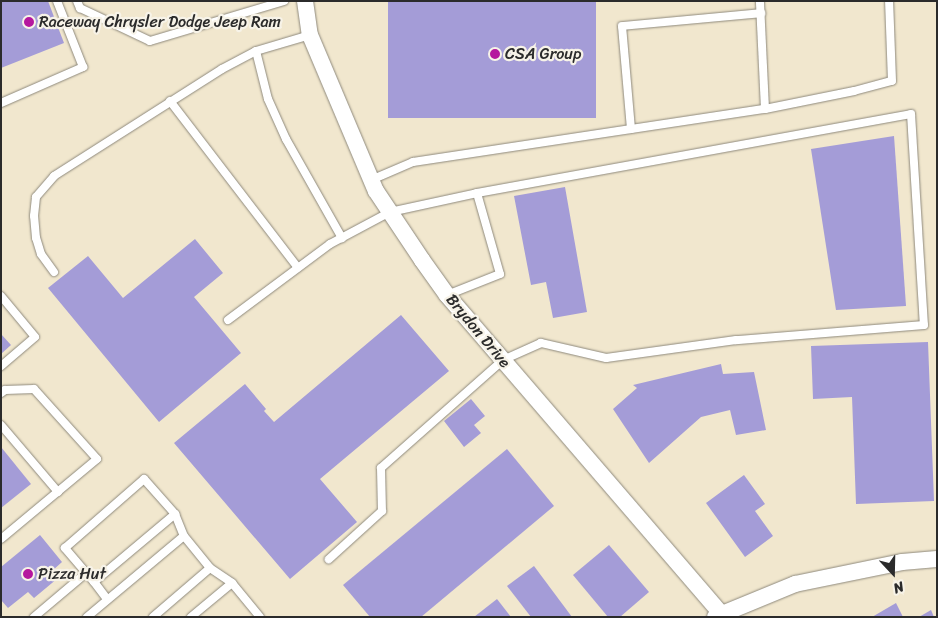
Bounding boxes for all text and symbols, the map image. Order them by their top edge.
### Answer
place label: Raceway Chrysler Dodge Jeep Ram [39,12,282,32]
marker: Raceway Chrysler Dodge Jeep Ram [23,16,35,28]
place label: CSA Group [505,44,581,64]
marker: CSA Group [489,48,501,60]
street label: Brydon Drive [442,290,514,372]
north arrow [868,548,918,598]
place label: Pizza Hut [38,564,106,584]
marker: Pizza Hut [22,568,34,580]
text: N [890,574,908,601]

